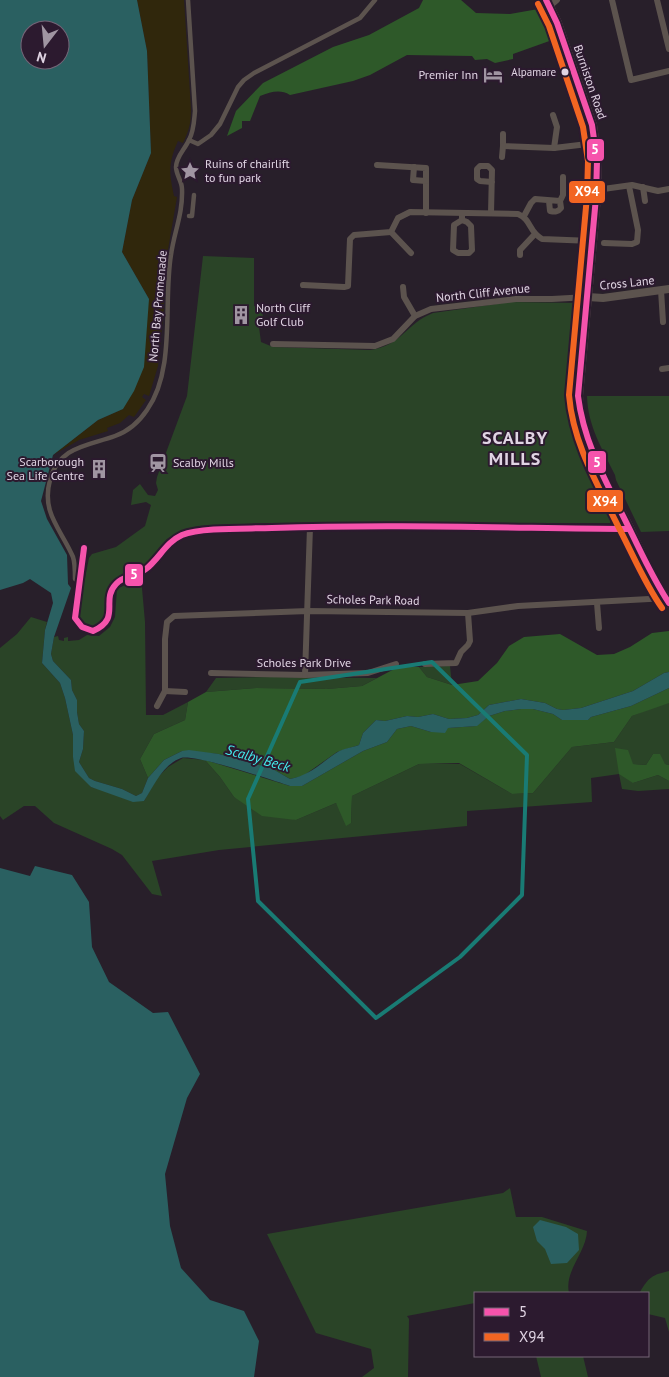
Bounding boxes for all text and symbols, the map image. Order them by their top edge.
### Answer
north arrow [20,20,70,70]
street label: Burniston Road [571,43,610,121]
text: N [35,48,48,67]
hotel icon: Premier Inn [482,64,504,86]
place label: Alpamare [511,65,556,79]
place label: Premier Inn [419,67,478,82]
marker: Alpamare [560,67,570,77]
line badge: 5 [586,138,605,162]
text: 5 [591,140,599,158]
place label: Ruins of chairlift to fun park [205,156,290,185]
place icon: Ruins of chairlift to fun park [179,160,201,182]
line badge: X94 [568,180,606,204]
text: X94 [575,182,599,200]
street label: North Bay Promenade [145,250,170,362]
street label: Cross Lane [599,272,655,293]
street label: North Cliff Avenue [435,280,531,305]
place label: North Cliff Golf Club [256,300,311,329]
building icon: North Cliff Golf Club [230,304,252,326]
district label: SCALBY MILLS [482,426,548,470]
line badge: 5 [587,450,607,474]
station icon: Scalby Mills [147,452,169,474]
text: 5 [593,453,601,471]
place label: Scarborough Sea Life Centre [7,454,84,483]
place label: Scalby Mills [173,455,234,470]
building icon: Scarborough Sea Life Centre [88,458,110,480]
line badge: X94 [586,489,624,513]
text: X94 [593,492,617,510]
line badge: 5 [124,563,144,587]
text: 5 [130,565,138,583]
street label: Scholes Park Road [326,591,420,608]
street label: Scholes Park Drive [257,655,351,670]
water label: Scalby Beck [224,740,293,776]
legend [474,1292,649,1357]
text: 5 [519,1302,527,1321]
text: X94 [519,1327,545,1346]

